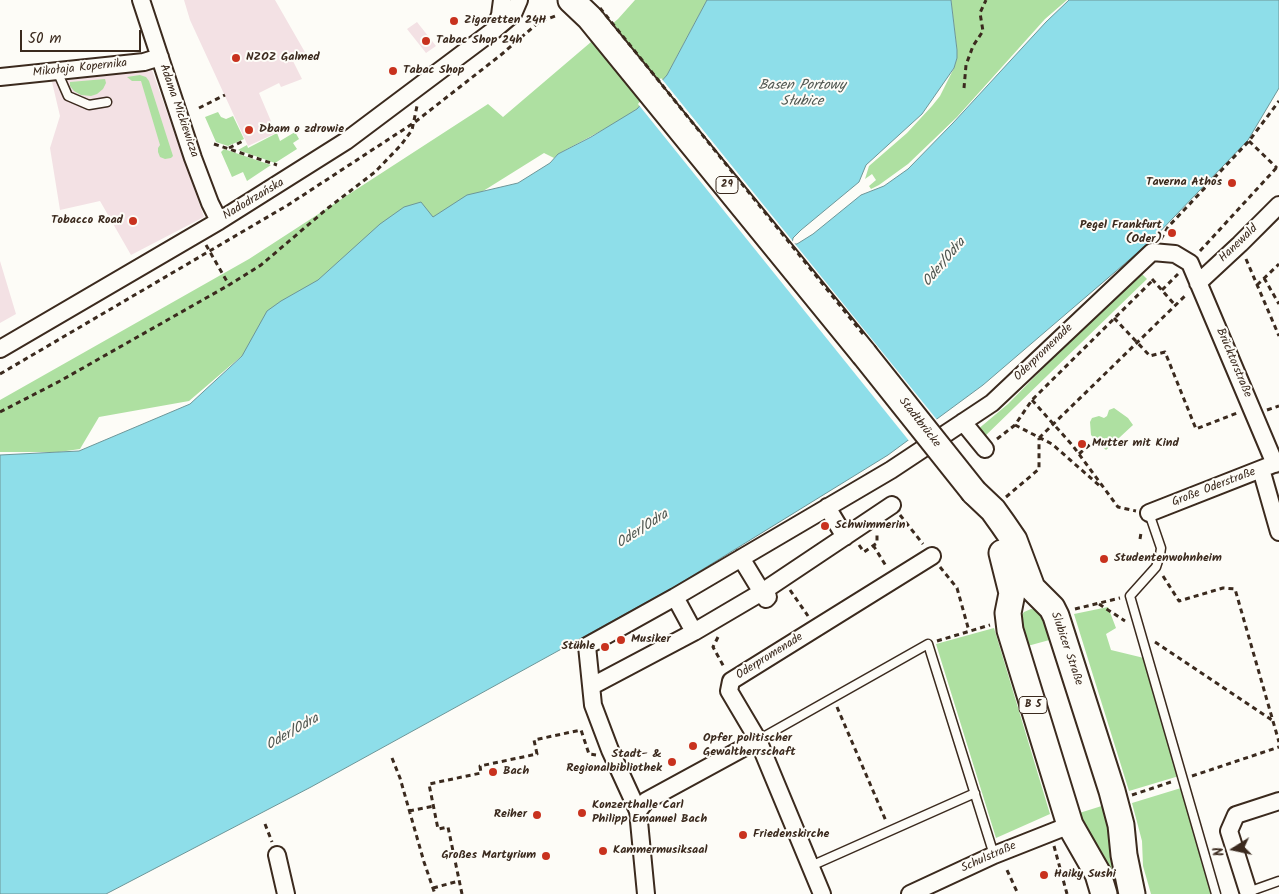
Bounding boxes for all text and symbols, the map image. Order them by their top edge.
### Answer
place label: Zigaretten 24H [464,14,546,28]
marker: Zigaretten 24H [448,15,460,27]
scale bar [22,20,144,52]
text: 50 m [28,27,62,51]
place label: Tabac Shop 24h [436,34,522,48]
marker: Tabac Shop 24h [420,35,432,47]
place label: NZOZ Galmed [246,51,320,65]
marker: NZOZ Galmed [230,52,242,64]
street label: Mikołaja Kopernika [32,57,128,81]
street label: Adama Mickiewicza [155,62,201,160]
place label: Tabac Shop [403,64,464,78]
marker: Tabac Shop [387,65,399,77]
water label: Basen Portowy Słubice [758,79,846,111]
place label: Dbam o zdrowie [259,123,344,137]
marker: Dbam o zdrowie [243,124,255,136]
street label: Nadodrzańska [221,176,287,224]
road number: 29 [716,176,738,194]
place label: Taverna Athos [1146,176,1222,190]
marker: Taverna Athos [1226,177,1238,189]
place label: Tobacco Road [51,214,123,228]
marker: Tobacco Road [127,215,139,227]
place label: Pegel Frankfurt (Oder) [1080,219,1162,247]
street label: Hanewald [1217,222,1261,266]
marker: Pegel Frankfurt (Oder) [1166,227,1178,239]
water label: Oder/Odra [920,235,970,291]
street label: Oderpromenade [1012,321,1076,385]
street label: Brücktorstraße [1212,326,1254,400]
street label: Stadtbrücke [895,395,943,451]
place label: Mutter mit Kind [1092,437,1179,451]
marker: Mutter mit Kind [1076,438,1088,450]
street label: Große Oderstraße [1170,465,1258,511]
water label: Oder/Odra [614,507,672,553]
place label: Schwimmerin [835,519,906,533]
marker: Schwimmerin [819,520,831,532]
place label: Studentenwohnheim [1114,552,1222,566]
marker: Studentenwohnheim [1098,553,1110,565]
street label: Slubicer Straße [1047,610,1085,688]
street label: Oderpromenade [734,631,806,683]
place label: Musiker [631,633,671,647]
marker: Musiker [615,634,627,646]
place label: Stühle [561,640,595,654]
marker: Stühle [599,641,611,653]
road number: B 5 [1019,696,1047,714]
water label: Oder/Odra [264,711,322,755]
place label: Opfer politischer Gewaltherrschaft [703,732,796,760]
marker: Opfer politischer Gewaltherrschaft [687,740,699,752]
place label: Stadt- & Regionalbibliothek [566,748,662,776]
marker: Stadt- & Regionalbibliothek [666,756,678,768]
place label: Bach [503,765,529,779]
marker: Bach [487,766,499,778]
place label: Konzerthalle Carl Philipp Emanuel Bach [592,799,707,827]
marker: Konzerthalle Carl Philipp Emanuel Bach [576,807,588,819]
place label: Reiher [494,808,527,822]
marker: Reiher [531,809,543,821]
north arrow [1209,824,1259,874]
place label: Friedenskirche [753,828,829,842]
marker: Friedenskirche [737,829,749,841]
street label: Schulstraße [959,839,1019,877]
place label: Kammermusiksaal [613,844,708,858]
marker: Kammermusiksaal [597,845,609,857]
text: N [1208,845,1231,858]
place label: Großes Martyrium [441,849,536,863]
marker: Großes Martyrium [540,850,552,862]
place label: Haiky Sushi [1054,868,1116,882]
marker: Haiky Sushi [1038,869,1050,881]

